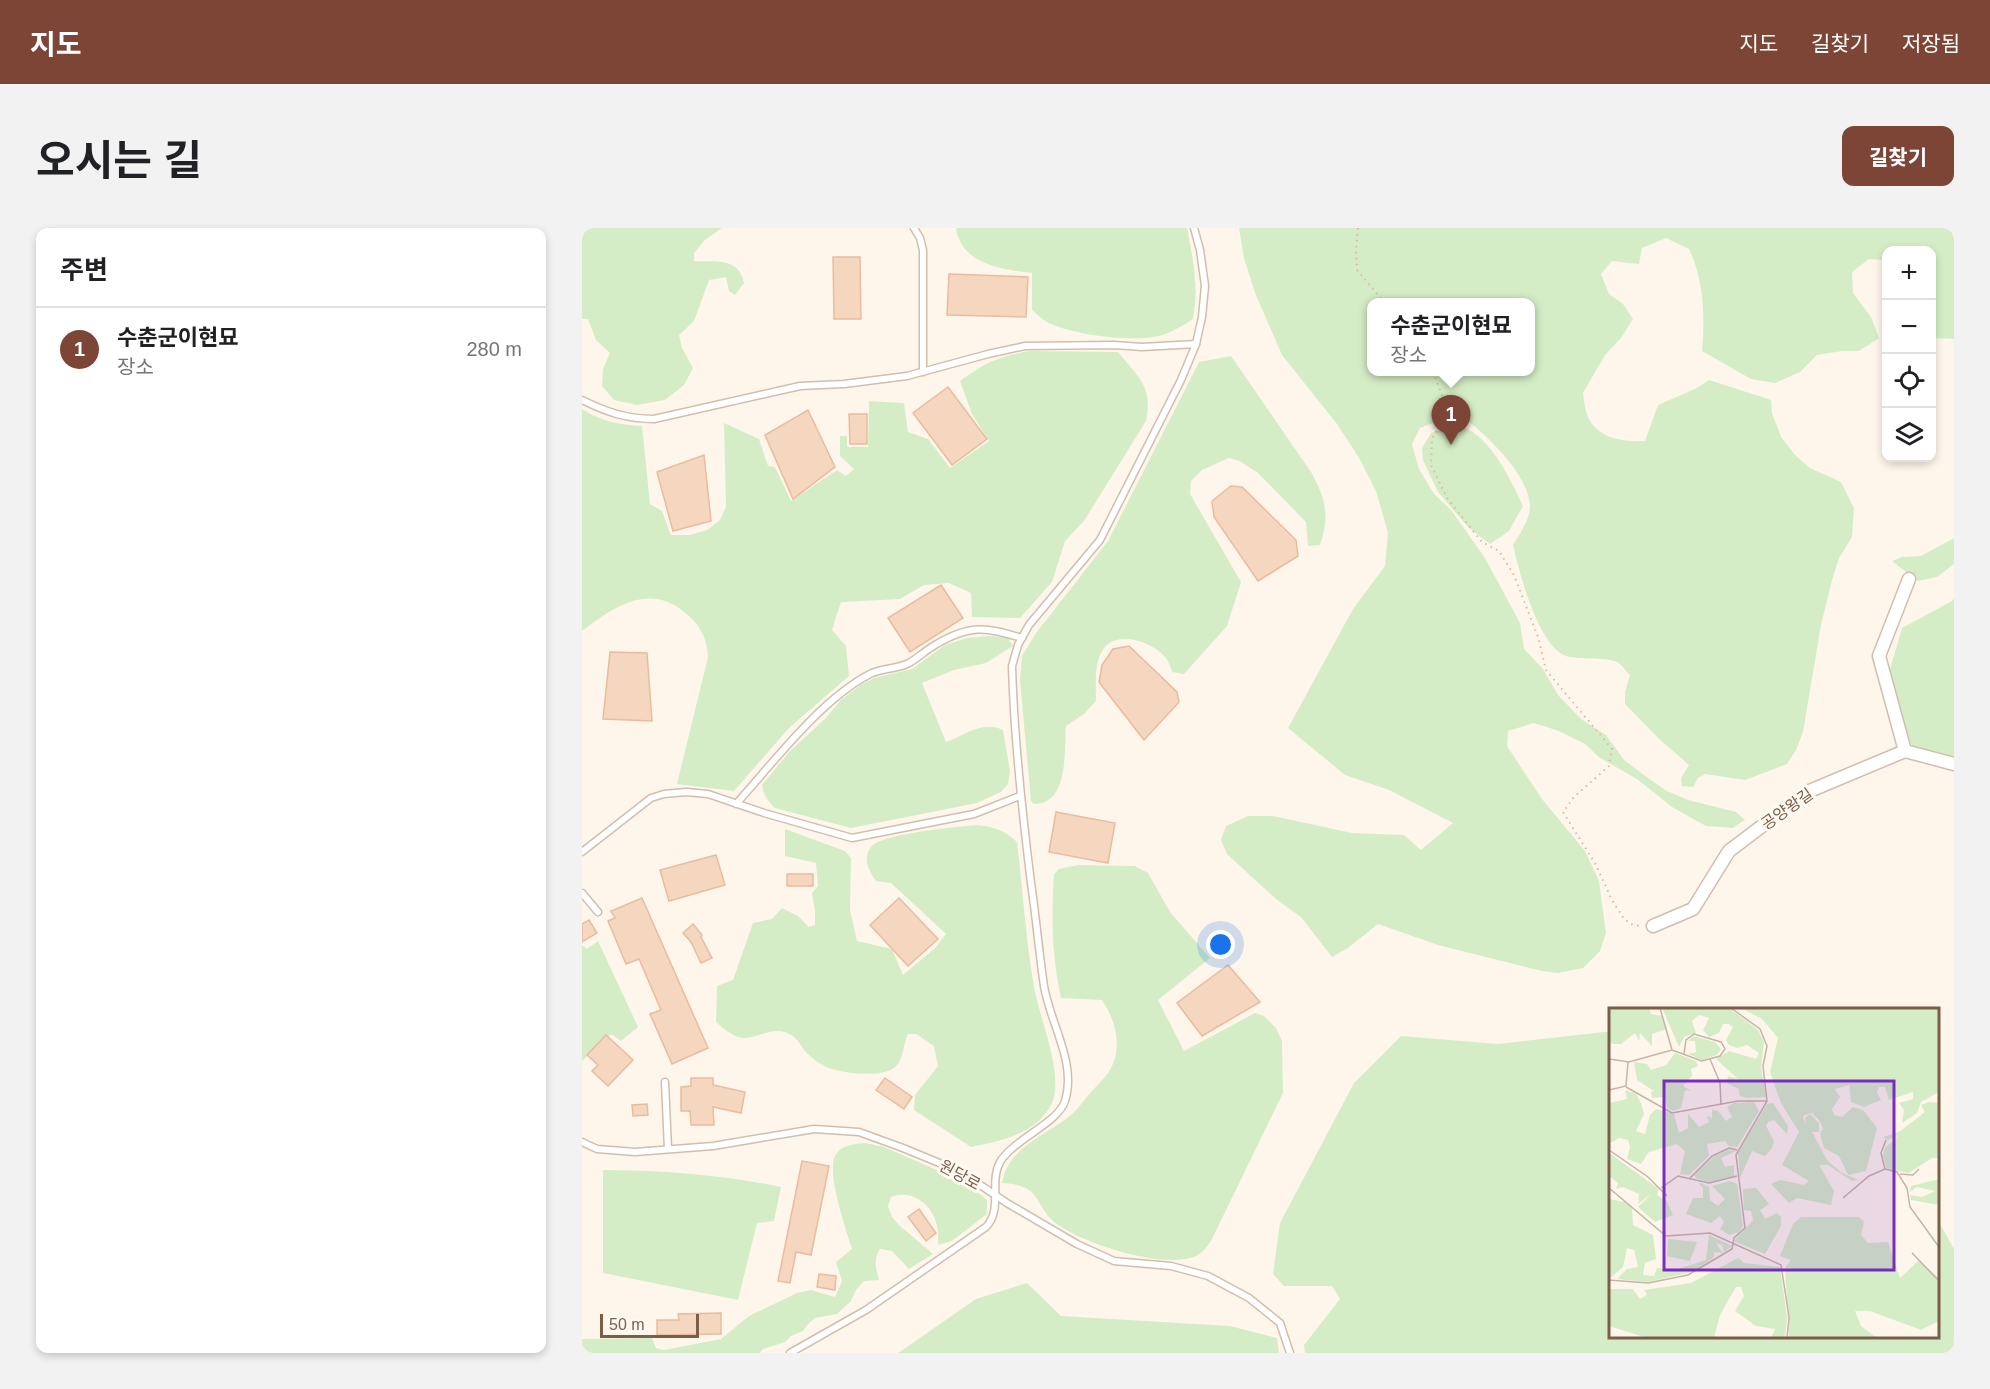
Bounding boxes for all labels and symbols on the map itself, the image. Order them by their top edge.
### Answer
pin: 1 [1432,396,1470,445]
street label: 공양왕길 [1758,785,1816,833]
your location [1206,930,1235,959]
inset map [1609,1008,1939,1338]
street label: 원당로 [937,1157,984,1193]
scale bar [600,1311,699,1338]

